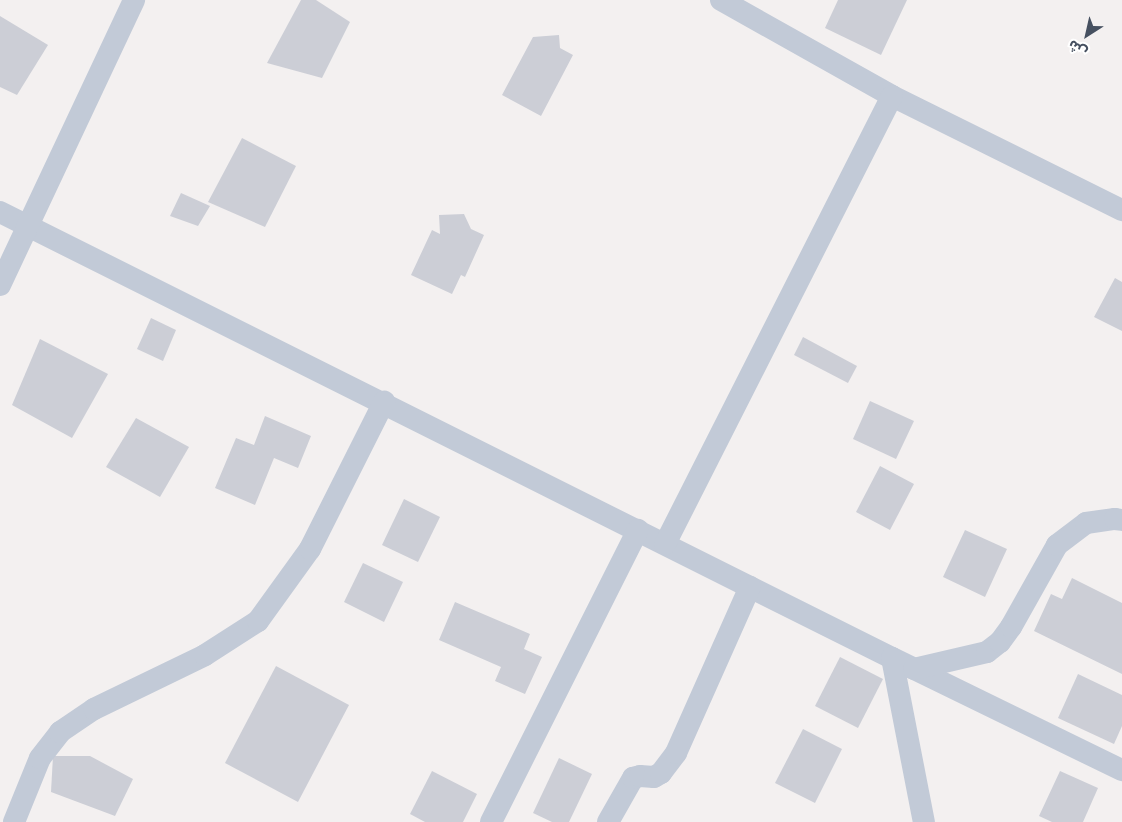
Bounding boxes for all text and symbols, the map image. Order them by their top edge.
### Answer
north arrow [1062,10,1112,60]
text: ش [1065,35,1091,60]

